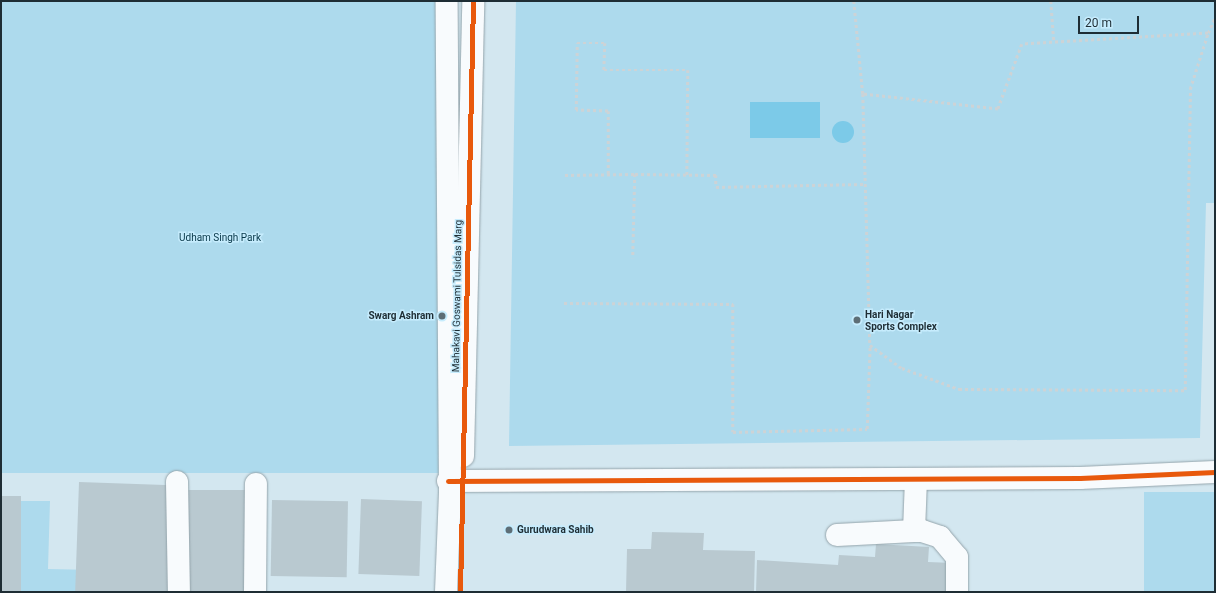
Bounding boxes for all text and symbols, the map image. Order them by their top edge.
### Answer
scale bar [1080,8,1141,34]
text: 20 m [1085,16,1112,30]
street label: Mahakavi Goswami Tulsidas Marg [450,220,464,372]
park label: Udham Singh Park [179,232,261,244]
place label: Hari Nagar Sports Complex [865,308,937,332]
place label: Swarg Ashram [368,310,434,322]
marker: Swarg Ashram [437,311,447,321]
marker: Hari Nagar Sports Complex [852,315,862,325]
place label: Gurudwara Sahib [517,524,594,536]
marker: Gurudwara Sahib [504,525,514,535]

